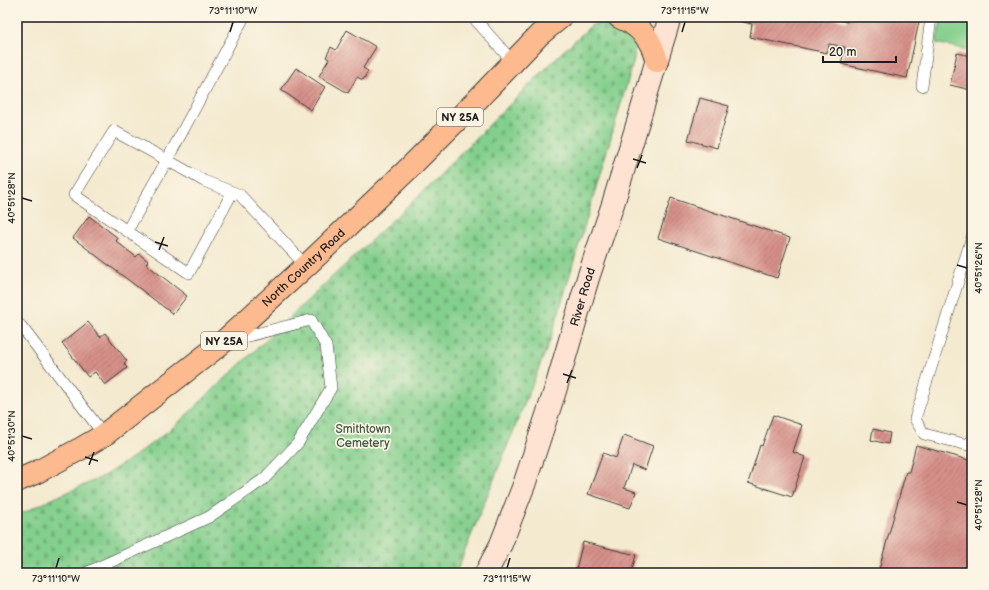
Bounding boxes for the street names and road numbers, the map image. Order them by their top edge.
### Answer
road number: NY 25A [437,108,483,126]
street label: North Country Road [259,226,349,311]
street label: River Road [567,266,599,328]
road number: NY 25A [201,332,247,350]

